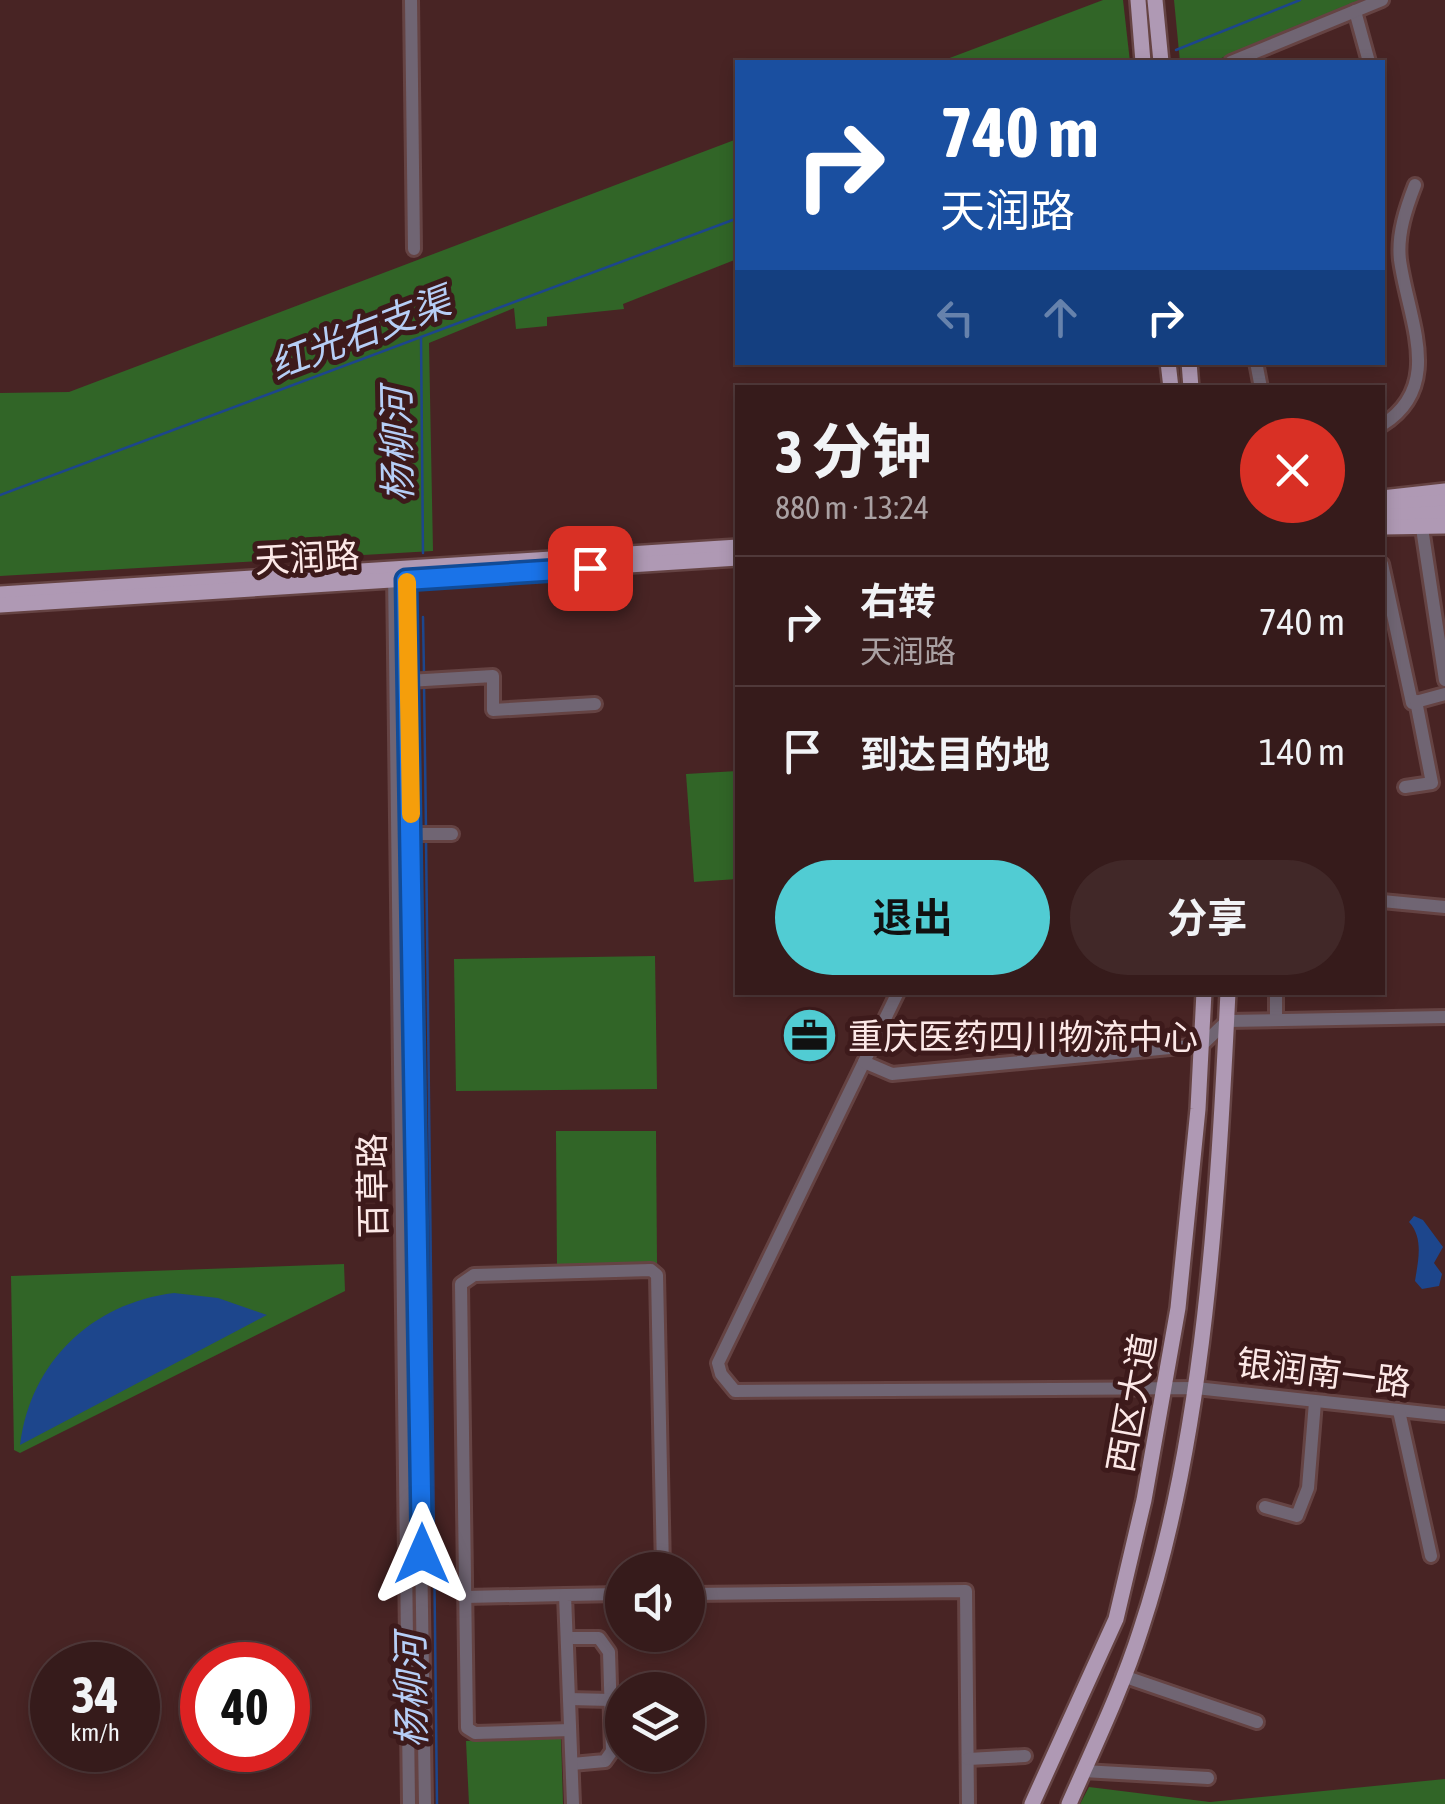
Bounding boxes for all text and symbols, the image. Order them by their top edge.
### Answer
text: 740 m [940,92,1099,172]
icon: right [775,100,905,230]
text: 天润路 [940,185,1075,237]
water label: 红光右支渠 [264,277,461,387]
icon: left [928,290,983,345]
icon: ahead [1033,290,1088,345]
icon: right [1138,290,1193,345]
water label: 杨柳河 [374,381,419,502]
text: 3 分钟 [775,417,931,486]
button: close [1240,418,1345,523]
text: 880 m · 13:24 [775,489,929,526]
pin [548,526,633,611]
street label: 天润路 [254,534,360,580]
icon: arrive [563,541,618,596]
text: 右转 [860,580,936,623]
icon: right [775,594,830,649]
text: 740 m [1259,600,1345,643]
text: 天润路 [860,633,956,670]
icon: arrive [775,724,830,779]
text: 140 m [1259,730,1345,773]
text: 到达目的地 [860,733,1050,776]
button: 退出 [775,860,1050,975]
button: 分享 [1070,860,1345,975]
office icon: 重庆医药四川物流中心 [779,1006,839,1066]
place label: 重庆医药四川物流中心 [848,1016,1198,1056]
street label: 百草路 [351,1133,393,1239]
street label: 西区大道 [1099,1331,1163,1475]
street label: 银润南一路 [1235,1341,1413,1403]
position arrow [370,1502,474,1606]
map controls [605,1552,705,1772]
button: sound [605,1552,705,1652]
water label: 杨柳河 [388,1627,433,1748]
speed limit sign: 40 [180,1642,310,1772]
text: 34 [71,1666,118,1724]
button: layers [605,1672,705,1772]
text: km/h [70,1718,120,1746]

